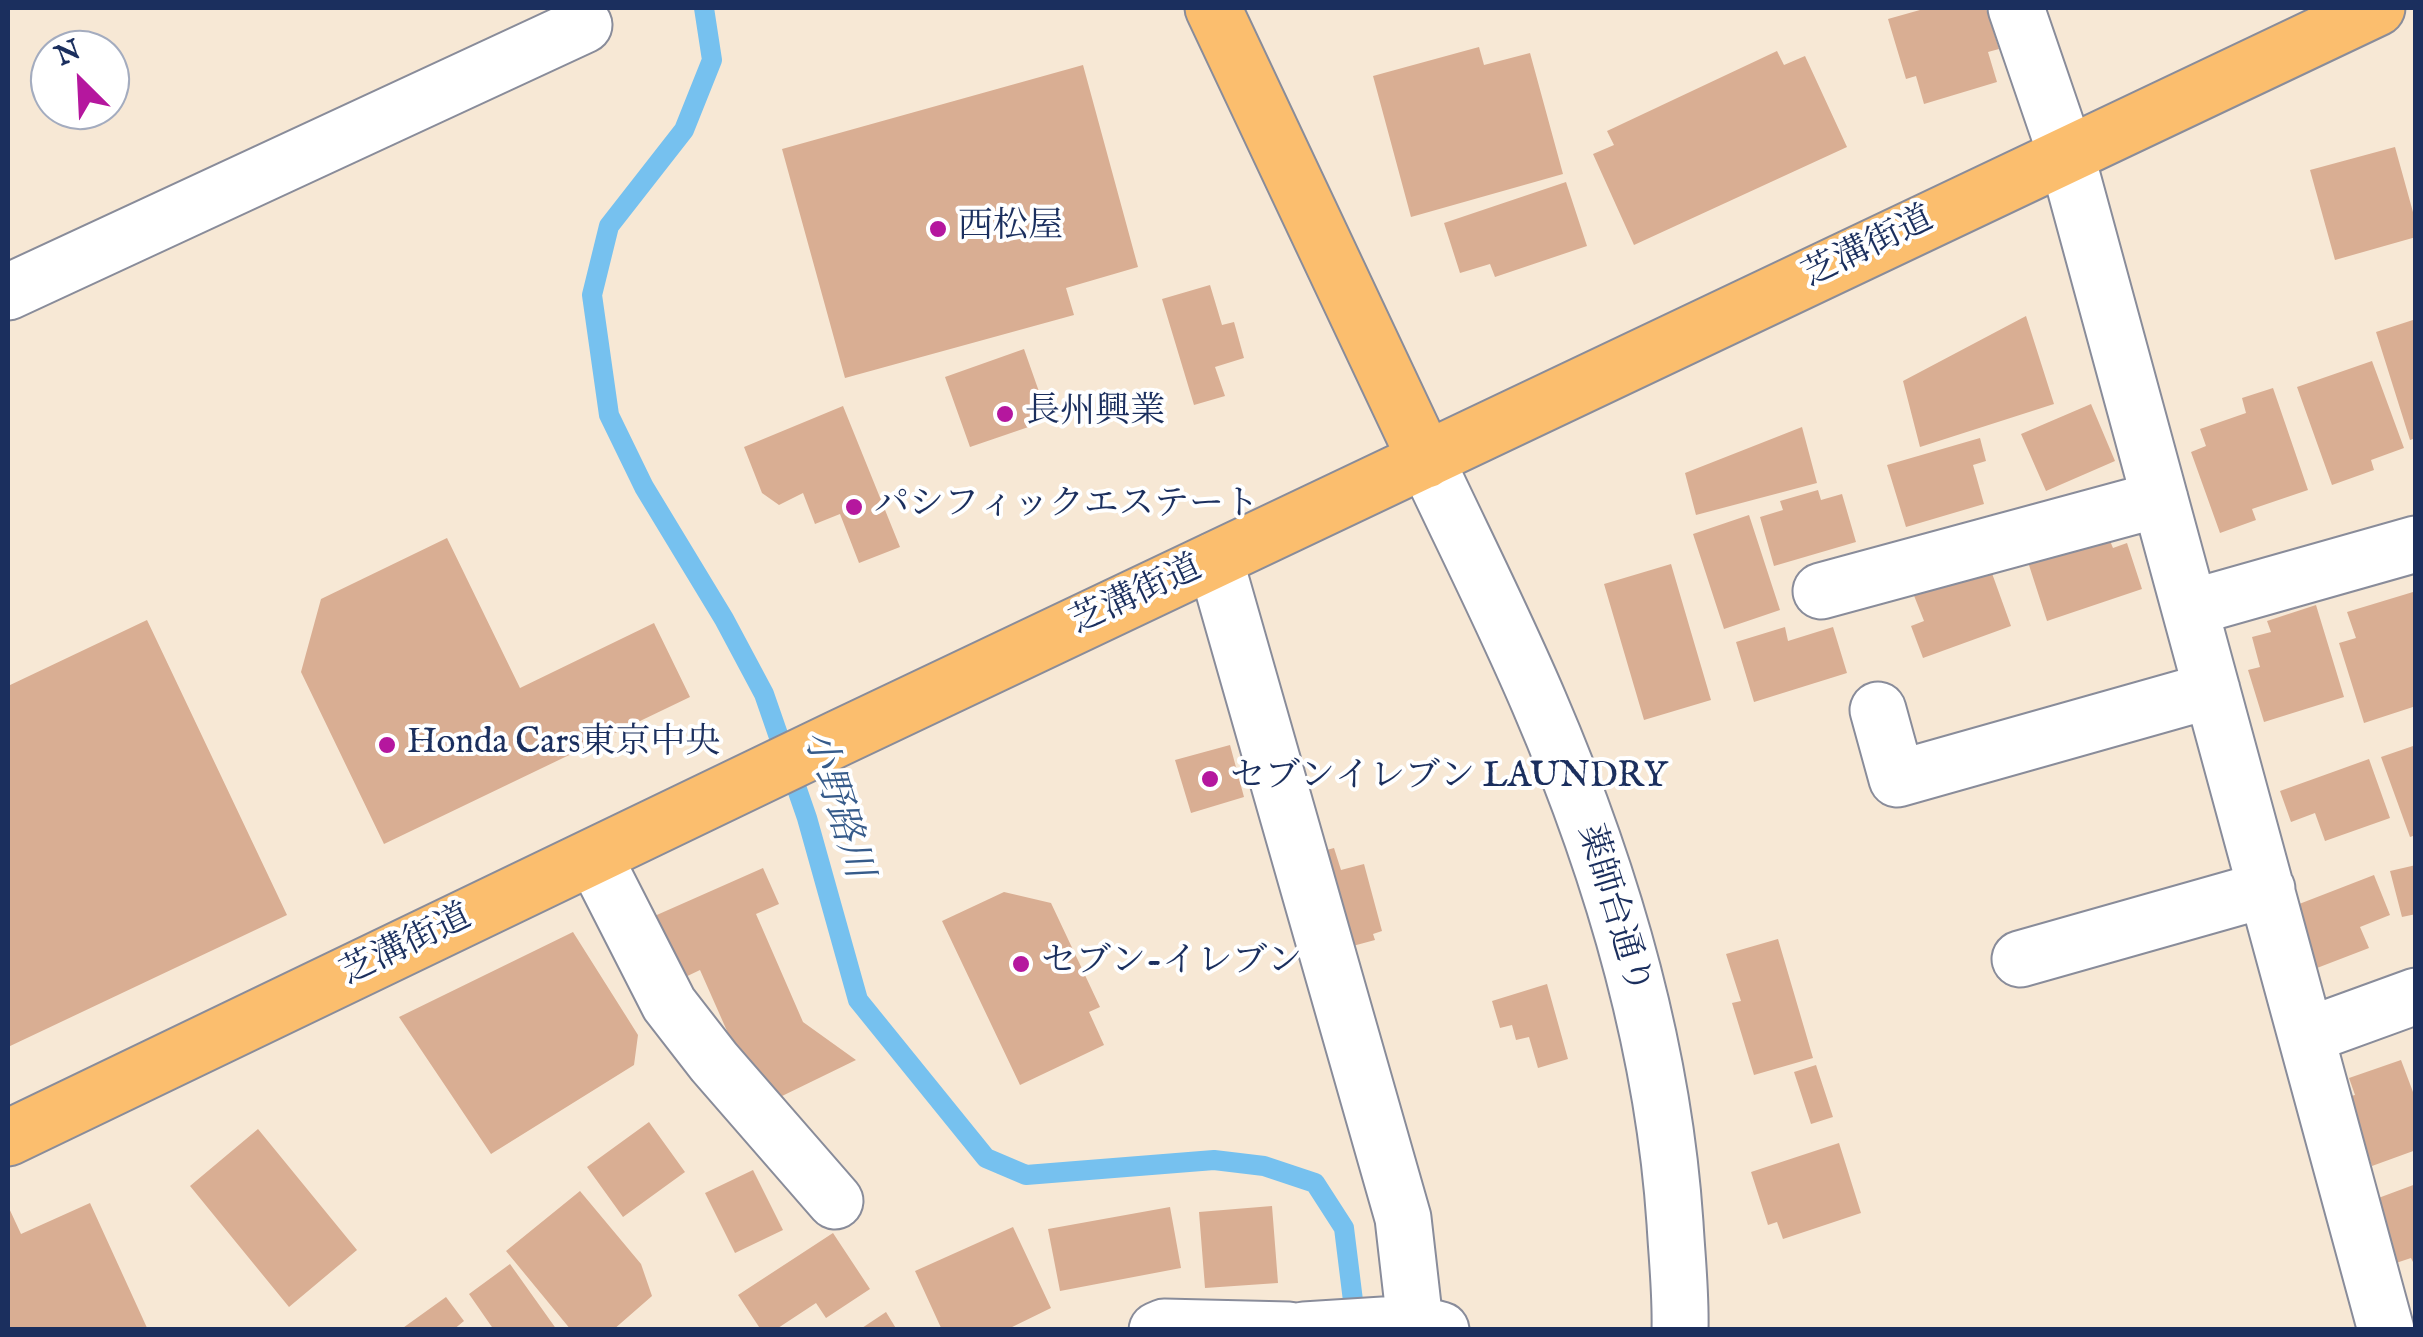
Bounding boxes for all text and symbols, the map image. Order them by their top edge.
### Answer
north arrow [30,30,130,130]
text: N [50,33,87,75]
street label: 芝溝街道 [1797,199,1941,299]
place label: 西松屋 [958,208,1063,250]
marker: 西松屋 [927,218,949,240]
place label: 長州興業 [1025,393,1165,435]
marker: 長州興業 [994,403,1016,425]
place label: パシフィックエステート [874,486,1259,528]
marker: パシフィックエステート [843,496,865,518]
street label: 芝溝街道 [1065,548,1209,646]
place label: Honda Cars東京中央 [407,724,721,766]
water label: 小野路川 [791,726,879,884]
marker: Honda Cars東京中央 [376,734,398,756]
place label: セブンイレブン LAUNDRY [1230,758,1667,800]
marker: セブンイレブン LAUNDRY [1199,768,1221,790]
street label: 薬師台通り [1566,820,1658,1000]
street label: 芝溝街道 [335,897,479,997]
place label: セブン-イレブン [1041,943,1302,985]
marker: セブン-イレブン [1010,953,1032,975]

